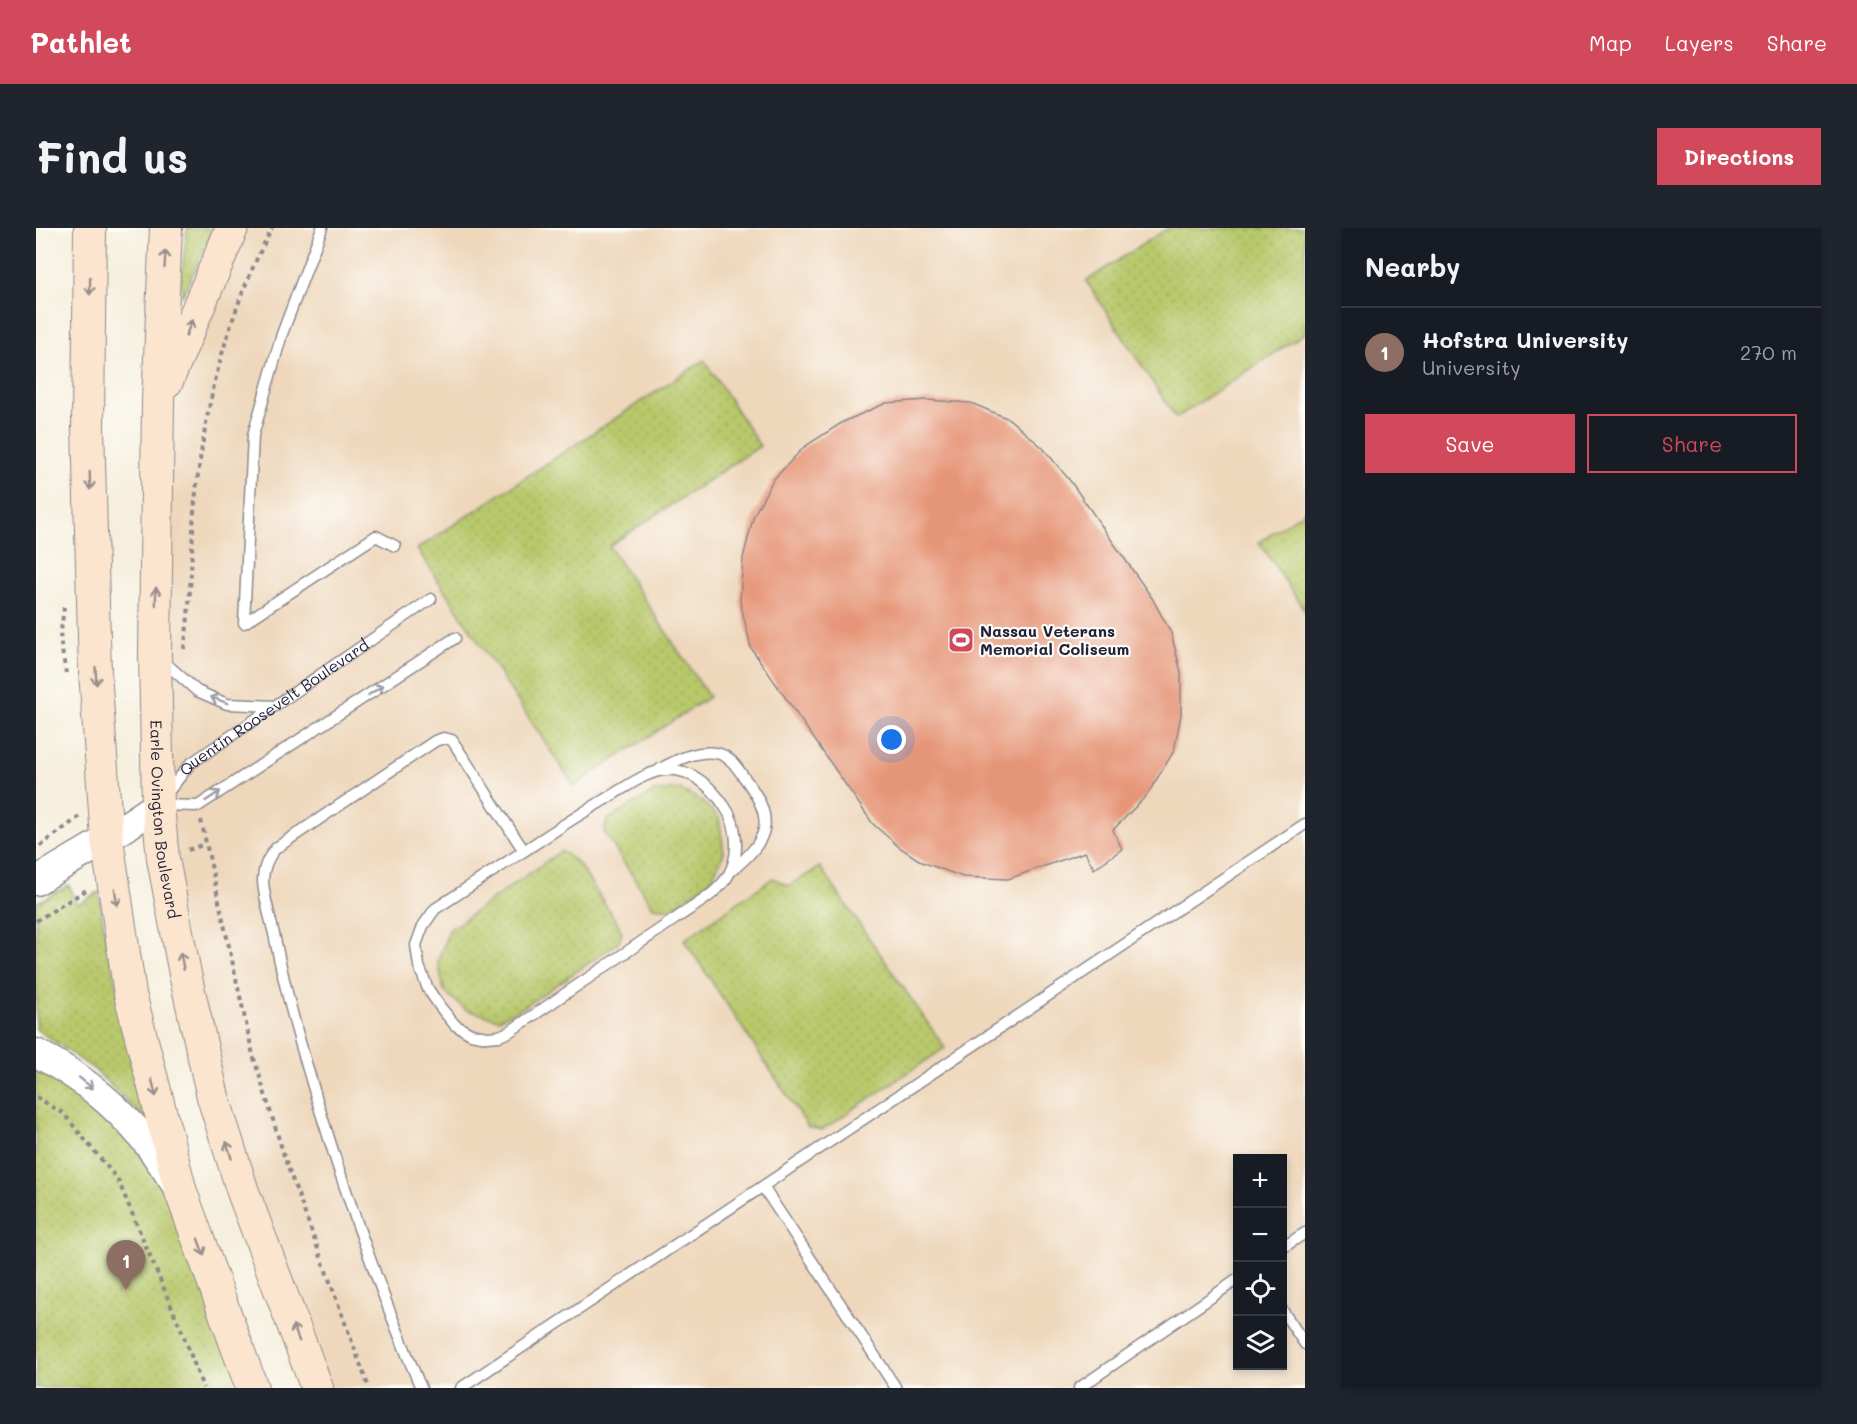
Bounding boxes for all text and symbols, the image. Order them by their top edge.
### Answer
text: Pathlet [30,24,132,60]
text: Map [1589,29,1632,56]
text: Layers [1665,29,1734,56]
text: Share [1767,29,1827,56]
button: Directions [1657,128,1821,185]
text: Find us [36,129,188,184]
one-way arrow [159,249,170,269]
text: Nearby [1365,250,1460,284]
one-way arrow [84,276,95,296]
one-way arrow [184,319,195,338]
text: Hofstra University [1422,325,1629,354]
text: 1 [1380,339,1389,365]
text: 270 m [1740,339,1797,365]
text: University [1422,354,1521,380]
button: Save [1365,414,1575,473]
button: Share [1587,414,1797,473]
one-way arrow [84,471,95,491]
one-way arrow [150,587,162,607]
place label: Nassau Veterans Memorial Coliseum [980,620,1129,659]
sports icon: Nassau Veterans Memorial Coliseum [946,625,976,655]
street label: Quentin Roosevelt Boulevard [174,634,373,779]
one-way arrow [90,666,101,686]
one-way arrow [368,683,385,696]
one-way arrow [210,694,228,705]
street label: Earle Ovington Boulevard [146,720,185,920]
your location [877,725,906,754]
one-way arrow [204,790,221,802]
one-way arrow [110,887,121,906]
one-way arrow [176,952,187,972]
one-way arrow [78,1076,94,1089]
one-way arrow [149,1078,160,1097]
one-way arrow [223,1141,234,1160]
map controls [1233,1154,1287,1370]
button: + [1233,1154,1287,1208]
button: − [1233,1208,1287,1262]
one-way arrow [196,1237,207,1256]
pin: 1 [106,1240,146,1290]
button: locate [1233,1262,1287,1316]
button: layers [1233,1316,1287,1370]
one-way arrow [290,1325,301,1343]

